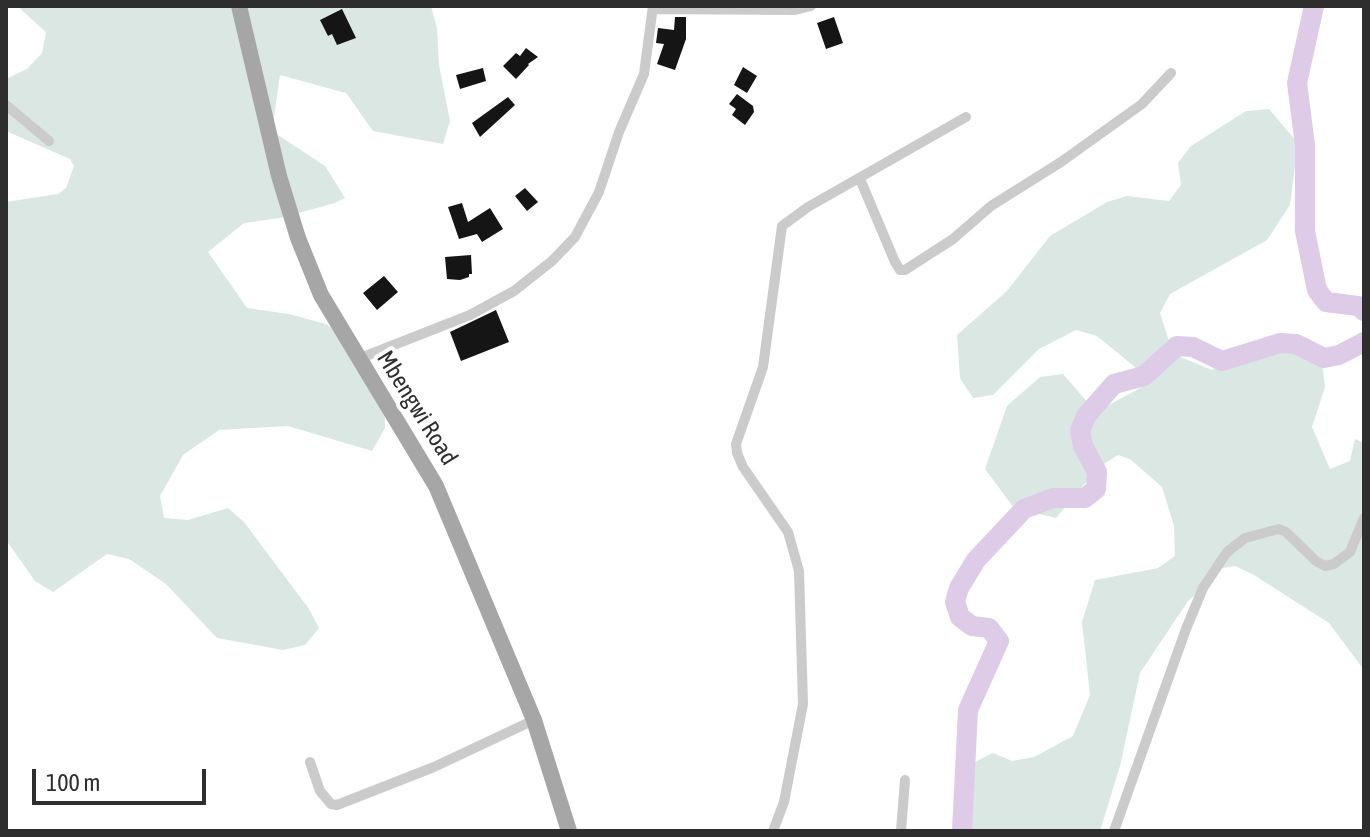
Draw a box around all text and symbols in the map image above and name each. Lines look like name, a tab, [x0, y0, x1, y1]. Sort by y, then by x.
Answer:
street label: Mbengwi Road	[371, 346, 463, 470]
scale bar	[36, 753, 210, 803]
text: 100 m	[46, 769, 100, 796]

